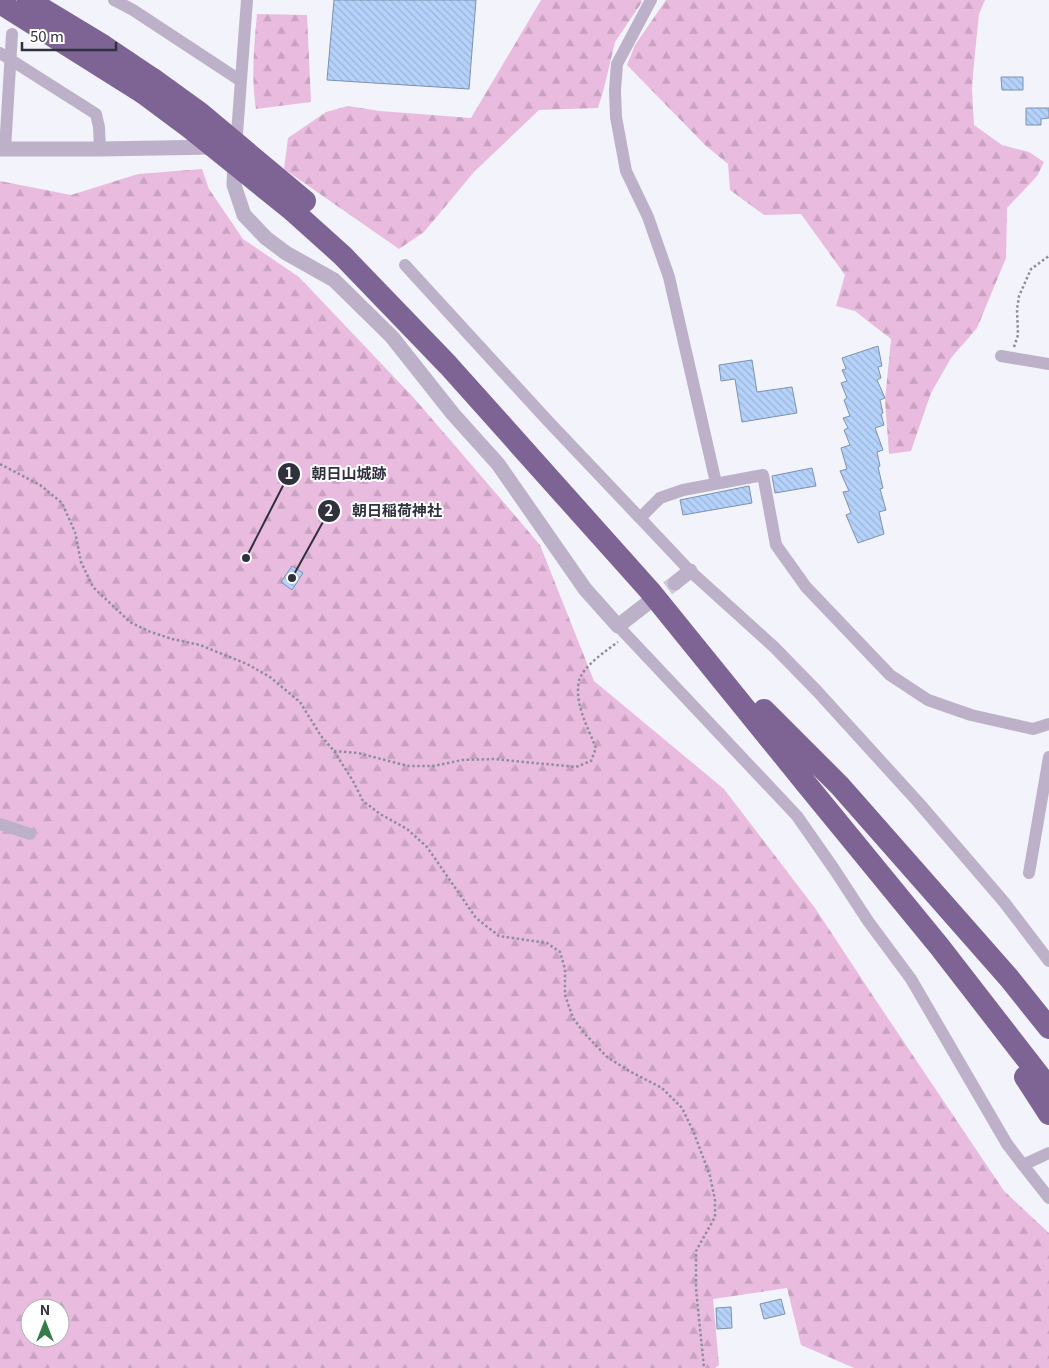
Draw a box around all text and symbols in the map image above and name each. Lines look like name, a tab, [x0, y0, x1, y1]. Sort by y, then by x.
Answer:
scale bar	[22, 20, 116, 52]
text: 50 m	[30, 25, 64, 46]
callout: 朝日山城跡	[277, 459, 397, 489]
text: 1	[285, 462, 293, 483]
text: 朝日山城跡	[311, 462, 387, 483]
callout: 朝日稲荷神社	[317, 496, 452, 526]
text: 2	[325, 499, 334, 520]
text: 朝日稲荷神社	[352, 499, 442, 520]
north arrow	[20, 1298, 70, 1348]
text: N	[40, 1299, 50, 1319]

